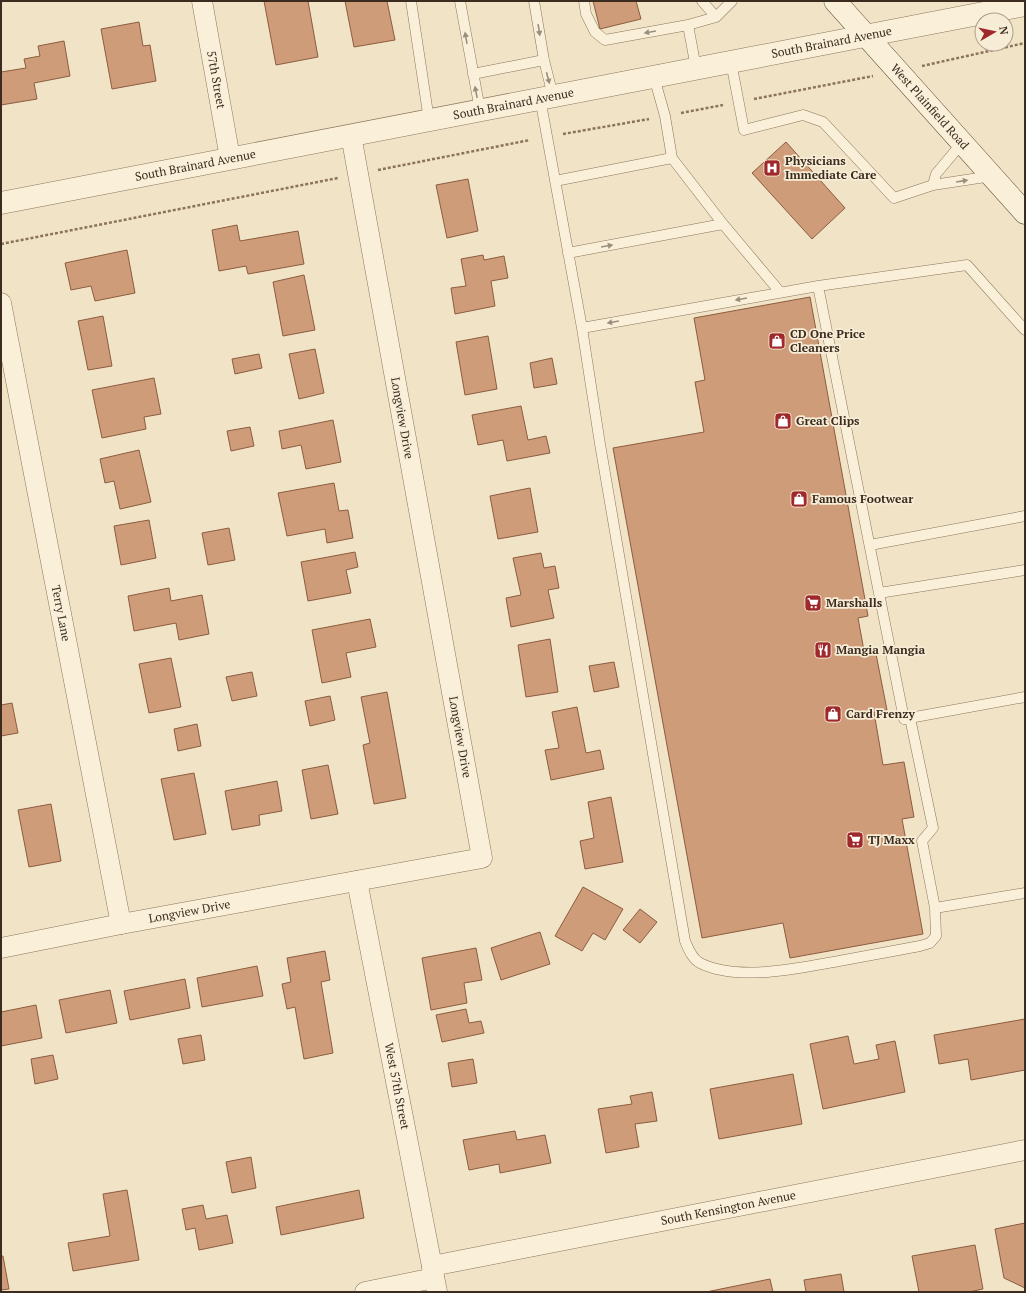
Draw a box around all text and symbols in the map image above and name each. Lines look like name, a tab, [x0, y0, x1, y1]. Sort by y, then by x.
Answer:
north arrow	[974, 12, 1014, 52]
street label: South Brainard Avenue	[770, 23, 893, 61]
one-way arrow	[537, 24, 543, 37]
text: N	[996, 25, 1012, 36]
one-way arrow	[644, 29, 656, 35]
one-way arrow	[463, 31, 469, 44]
street label: 57th Street	[204, 49, 229, 110]
street label: West Plainfield Road	[888, 60, 973, 153]
one-way arrow	[546, 72, 552, 84]
street label: South Brainard Avenue	[452, 84, 575, 122]
one-way arrow	[473, 86, 479, 98]
street label: South Brainard Avenue	[134, 146, 257, 184]
place label: Physicians Immediate Care	[785, 153, 877, 182]
hospital icon: Physicians Immediate Care	[762, 158, 782, 178]
one-way arrow	[956, 177, 969, 183]
one-way arrow	[601, 242, 613, 248]
one-way arrow	[735, 296, 747, 302]
one-way arrow	[607, 320, 619, 326]
place label: CD One Price Cleaners	[790, 326, 866, 355]
shop icon: CD One Price Cleaners	[767, 331, 787, 351]
street label: Longview Drive	[388, 376, 417, 460]
shop icon: Great Clips	[773, 411, 793, 431]
place label: Great Clips	[796, 413, 860, 428]
shop icon: Famous Footwear	[789, 489, 809, 509]
place label: Famous Footwear	[812, 491, 914, 506]
street label: Terry Lane	[49, 584, 74, 643]
supermarket icon: Marshalls	[803, 593, 823, 613]
place label: Marshalls	[826, 595, 883, 610]
restaurant icon: Mangia Mangia	[813, 640, 833, 660]
place label: Mangia Mangia	[836, 642, 926, 657]
street label: Longview Drive	[446, 695, 475, 779]
shop icon: Card Frenzy	[823, 704, 843, 724]
place label: Card Frenzy	[846, 706, 915, 721]
supermarket icon: TJ Maxx	[845, 830, 865, 850]
place label: TJ Maxx	[868, 832, 915, 847]
street label: Longview Drive	[147, 896, 231, 926]
street label: West 57th Street	[382, 1042, 413, 1131]
street label: South Kensington Avenue	[659, 1187, 797, 1228]

